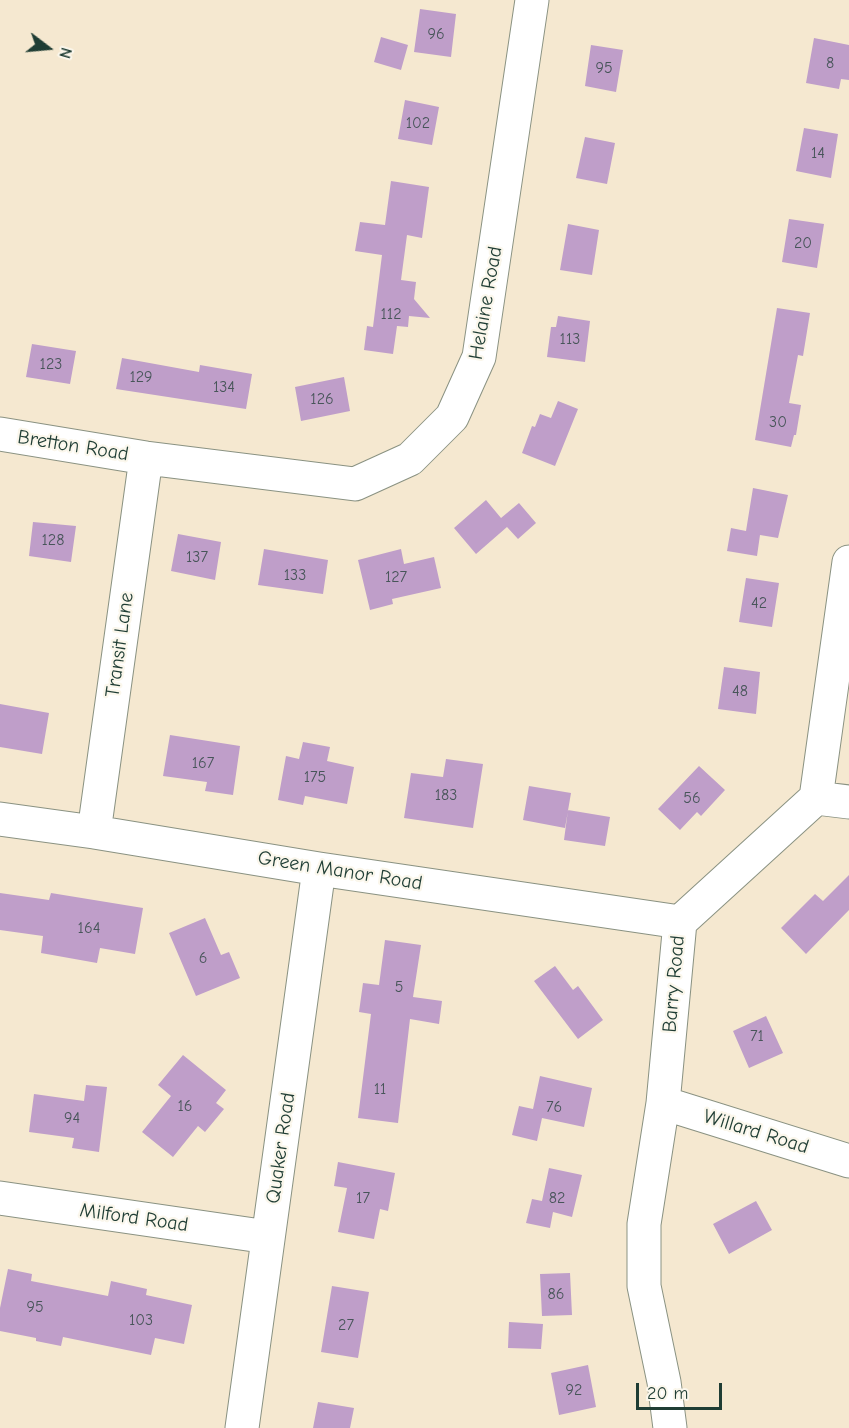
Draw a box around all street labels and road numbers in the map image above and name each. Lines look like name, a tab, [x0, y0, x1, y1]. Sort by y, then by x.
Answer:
street label: Helaine Road	[464, 244, 508, 362]
street label: Bretton Road	[16, 425, 130, 467]
street label: Transit Lane	[101, 591, 139, 699]
street label: Green Manor Road	[256, 846, 424, 896]
street label: Barry Road	[658, 934, 690, 1034]
street label: Quaker Road	[261, 1091, 301, 1205]
street label: Willard Road	[700, 1105, 812, 1159]
street label: Milford Road	[78, 1199, 190, 1237]

